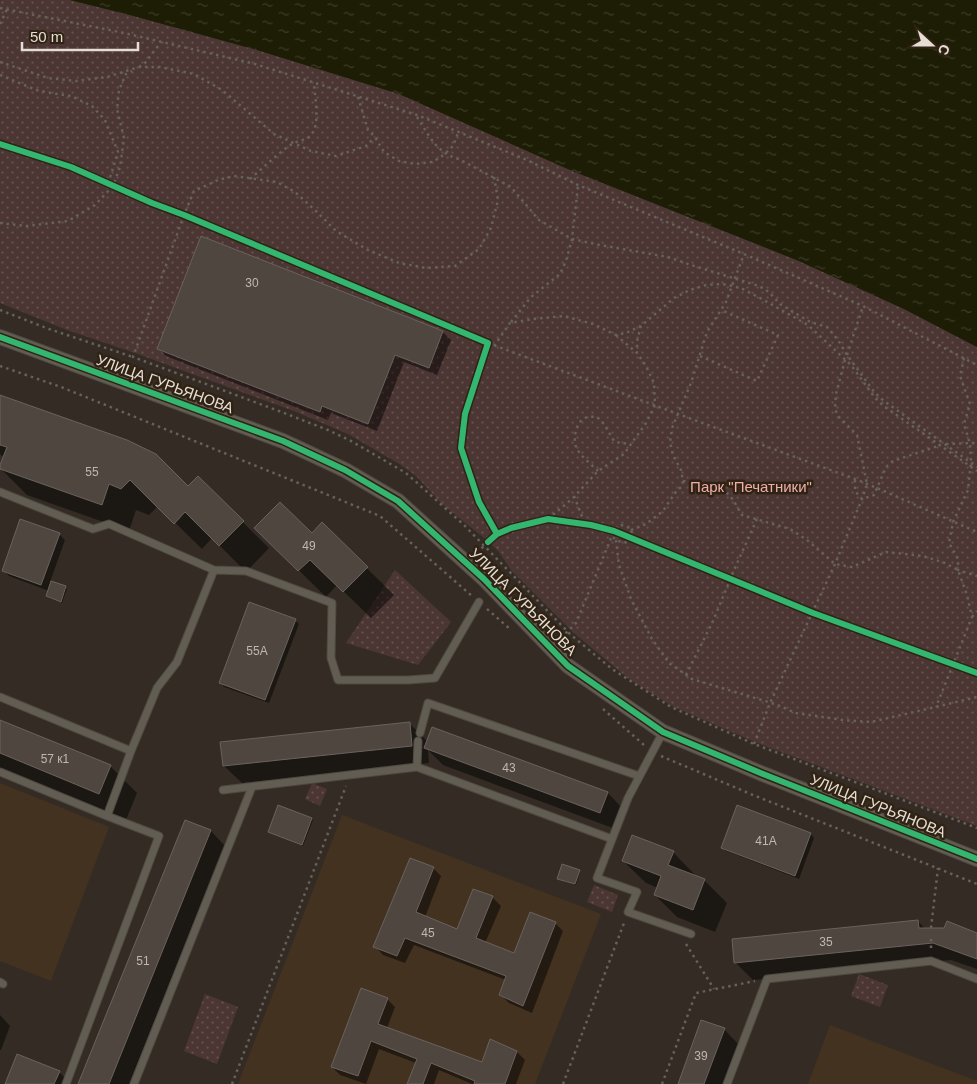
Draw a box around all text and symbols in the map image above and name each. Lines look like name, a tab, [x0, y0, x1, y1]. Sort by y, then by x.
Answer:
scale bar	[22, 20, 139, 52]
north arrow	[907, 20, 957, 70]
text: 50 m	[30, 28, 63, 45]
text: С	[935, 42, 953, 57]
house number: 30	[245, 276, 259, 290]
street label: УЛИЦА ГУРЬЯНОВА	[94, 351, 236, 416]
house number: 55	[85, 465, 99, 479]
park label: Парк "Печатники"	[690, 478, 812, 495]
house number: 49	[302, 539, 316, 553]
street label: УЛИЦА ГУРЬЯНОВА	[466, 545, 580, 659]
house number: 55А	[246, 644, 268, 658]
house number: 57 к1	[41, 752, 70, 766]
house number: 43	[502, 761, 516, 775]
street label: УЛИЦА ГУРЬЯНОВА	[808, 771, 948, 841]
house number: 41А	[755, 834, 777, 848]
house number: 45	[421, 926, 435, 940]
house number: 35	[819, 935, 833, 949]
house number: 51	[136, 954, 150, 968]
house number: 39	[694, 1049, 708, 1063]

